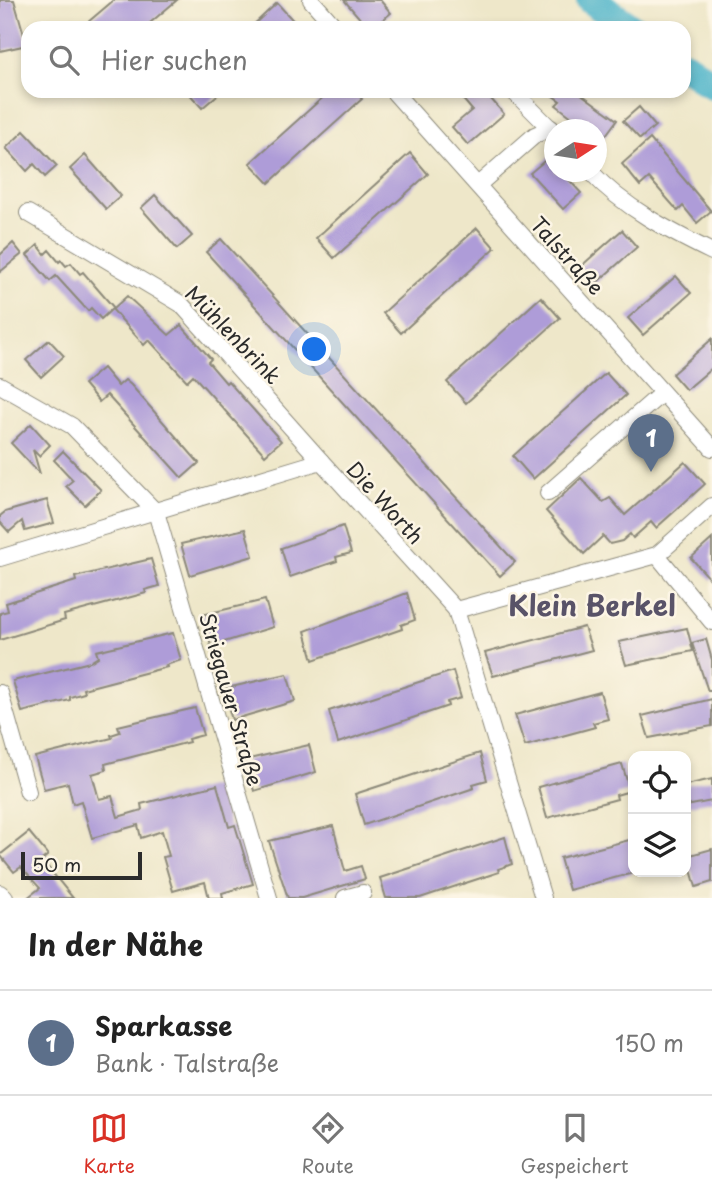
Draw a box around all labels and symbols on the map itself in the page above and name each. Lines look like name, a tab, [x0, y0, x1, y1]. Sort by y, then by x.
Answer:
north arrow	[544, 119, 607, 182]
street label: Talstraße	[524, 208, 612, 302]
street label: Mühlenbrink	[179, 277, 290, 391]
your location	[297, 332, 331, 366]
pin: 1	[628, 414, 674, 472]
street label: Die Worth	[340, 453, 432, 551]
district label: Klein Berkel	[508, 583, 676, 626]
street label: Striegauer Straße	[192, 609, 272, 789]
scale bar	[21, 849, 142, 881]

